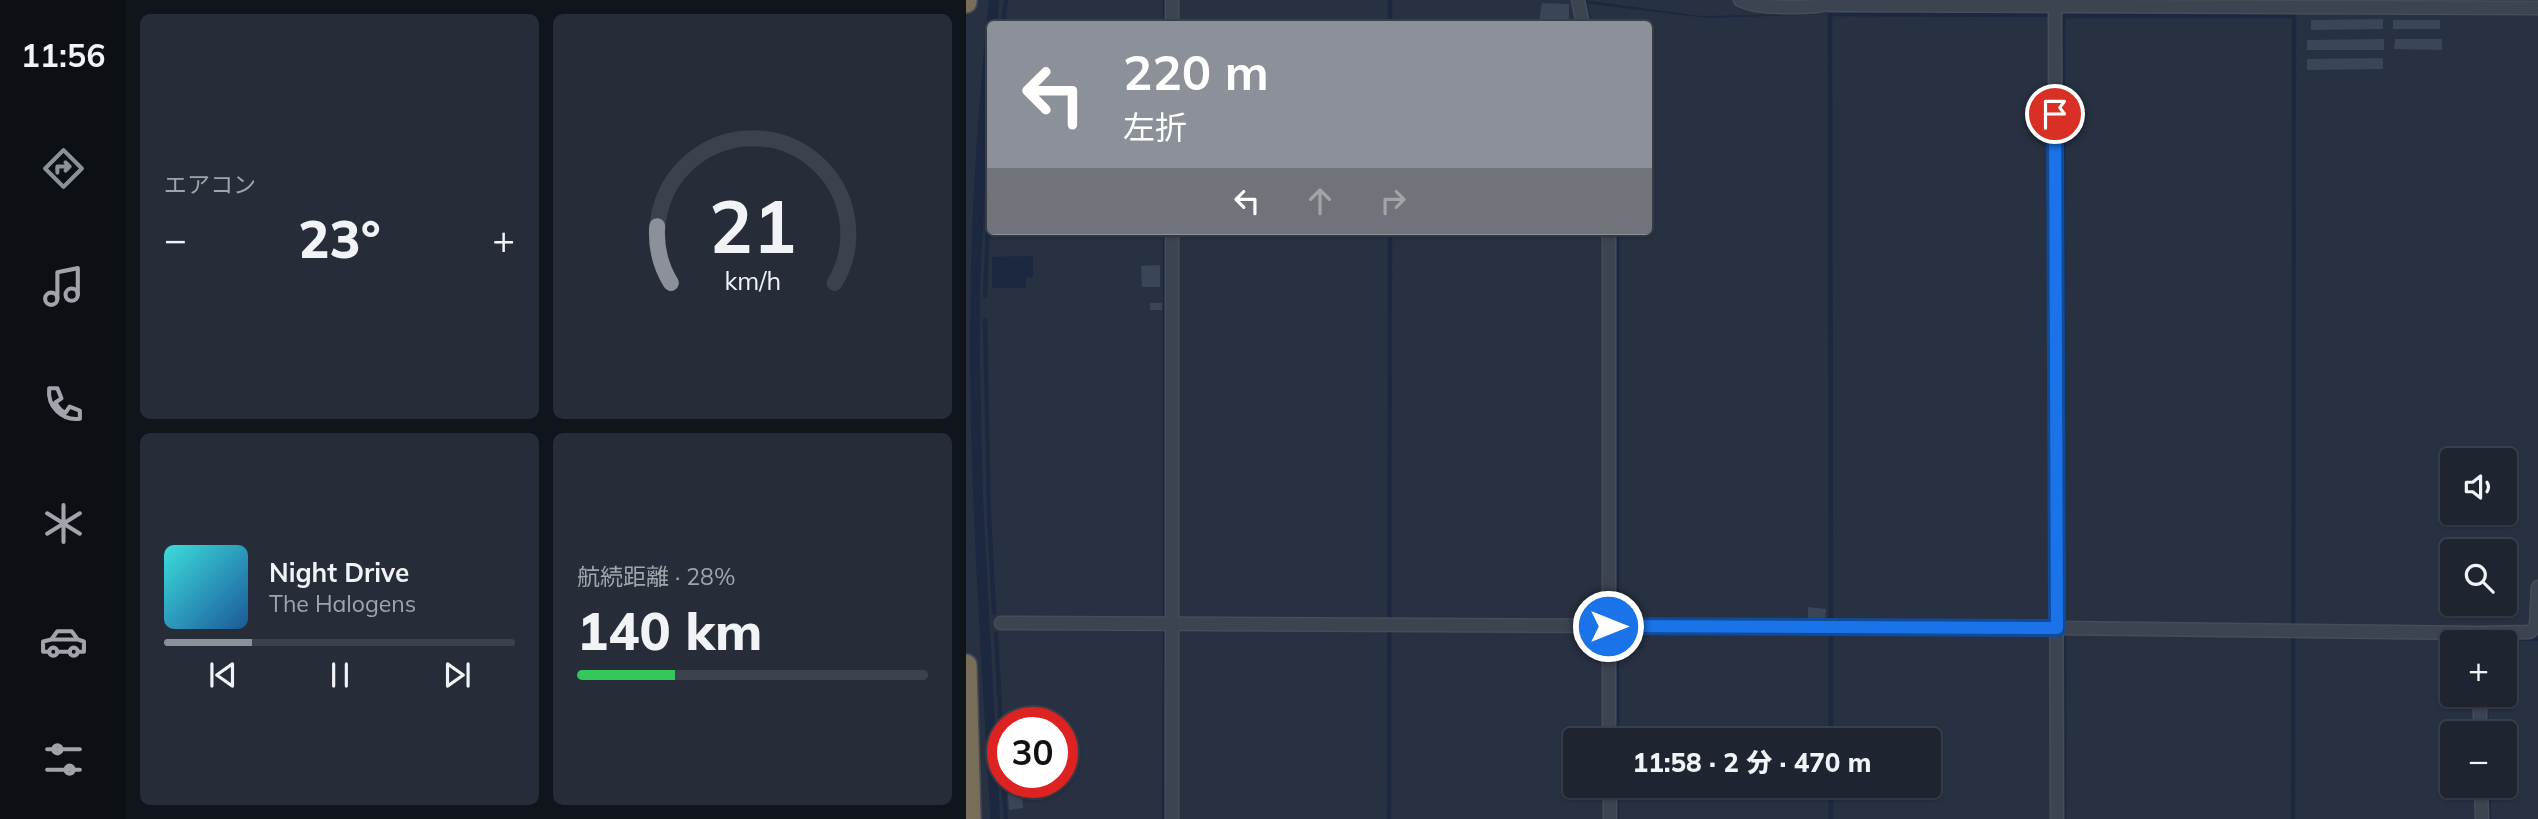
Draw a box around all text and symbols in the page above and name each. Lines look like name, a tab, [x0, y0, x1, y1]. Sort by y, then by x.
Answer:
text: 11:56	[21, 35, 105, 75]
text: 220 m	[1123, 41, 1269, 102]
icon: left	[1008, 49, 1099, 140]
pin	[2025, 84, 2085, 144]
icon: arrive	[2036, 95, 2074, 133]
text: 左折	[1123, 107, 1187, 147]
icon: directions	[39, 144, 88, 193]
text: エアコン	[164, 170, 256, 199]
text: 21	[709, 180, 796, 271]
icon: left	[1228, 182, 1266, 220]
icon: ahead	[1301, 182, 1339, 220]
icon: right	[1374, 182, 1412, 220]
text: 23°	[298, 206, 381, 271]
text: −	[164, 215, 187, 263]
text: +	[492, 215, 515, 263]
icon: music	[39, 262, 88, 311]
text: km/h	[724, 264, 781, 295]
icon: phone	[39, 380, 88, 429]
map controls	[2440, 448, 2517, 798]
button: sound	[2440, 448, 2517, 525]
icon: climate	[39, 499, 88, 548]
button: search	[2440, 539, 2517, 616]
text: Night Drive	[269, 556, 409, 589]
text: 航続距離 · 28%	[577, 562, 735, 591]
text: The Halogens	[269, 589, 416, 618]
position arrow	[1571, 589, 1645, 663]
text: 140 km	[577, 598, 762, 663]
icon: car	[39, 617, 88, 666]
button: +	[2440, 630, 2517, 707]
icon: previous	[204, 656, 242, 694]
icon: pause	[321, 656, 359, 694]
icon: next	[438, 656, 476, 694]
speed limit sign: 30	[987, 707, 1078, 798]
button: −	[2440, 721, 2517, 798]
icon: filters	[39, 735, 88, 784]
text: 11:58 · 2 分 · 470 m	[1633, 746, 1871, 779]

